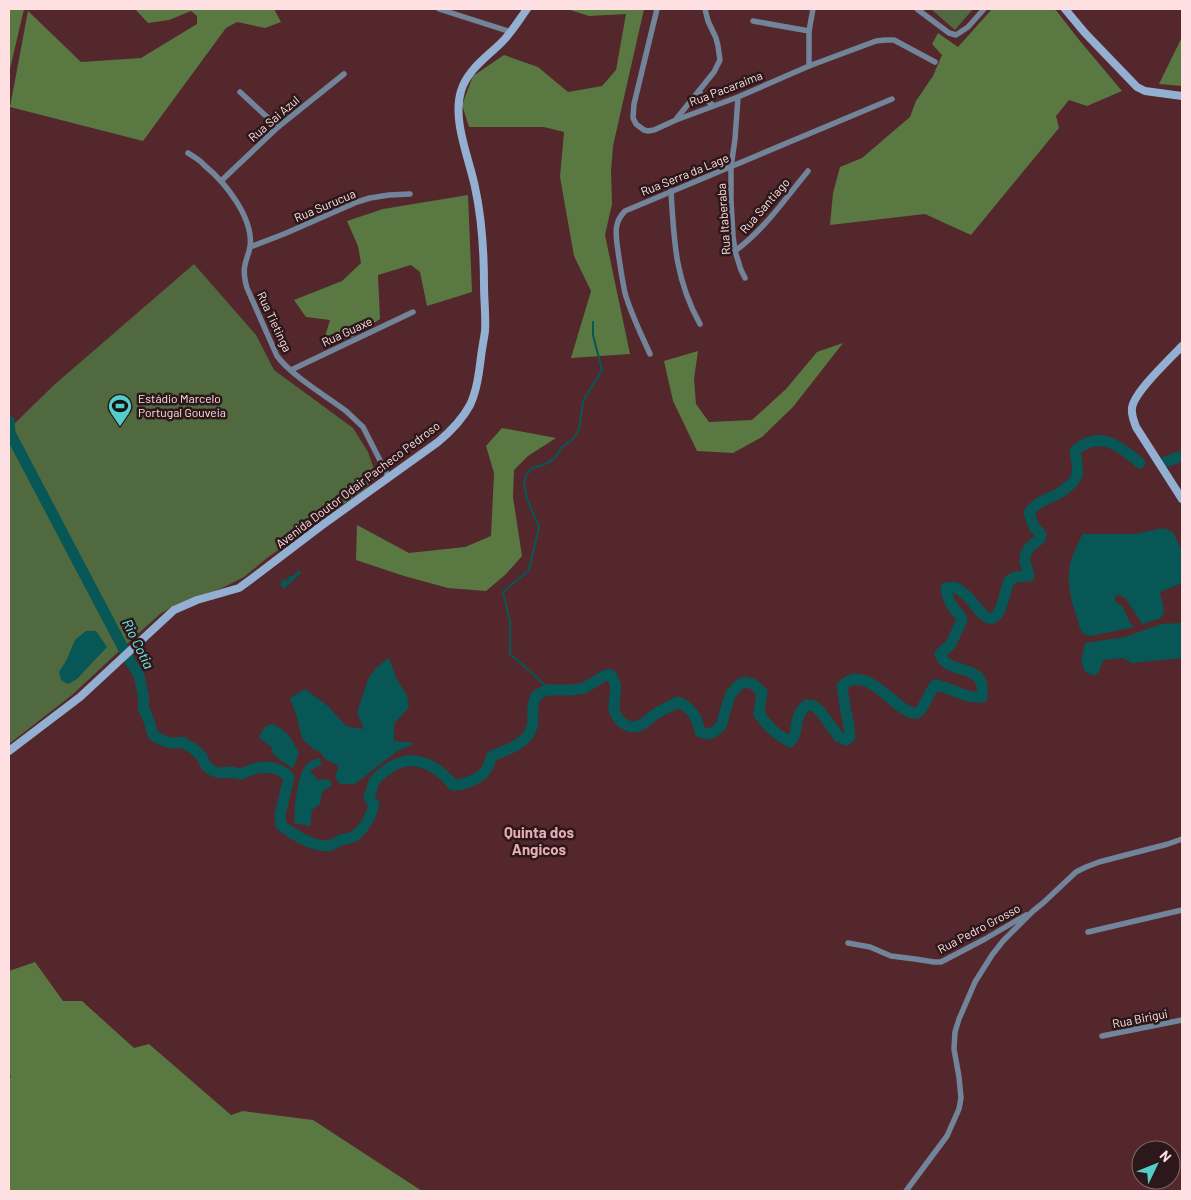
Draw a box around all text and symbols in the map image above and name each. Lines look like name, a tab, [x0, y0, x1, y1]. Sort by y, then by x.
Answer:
street label: Rua Pacaraima	[687, 68, 764, 108]
street label: Rua Sai Azul	[245, 92, 302, 144]
street label: Rua Serra da Lage	[639, 150, 731, 198]
street label: Rua Santiago	[737, 175, 792, 236]
street label: Rua Itaberaba	[714, 183, 732, 255]
street label: Rua Surucua	[292, 186, 357, 224]
street label: Rua Tietinga	[255, 289, 295, 354]
street label: Rua Guaxe	[319, 313, 374, 349]
place label: Estádio Marcelo Portugal Gouveia	[138, 391, 226, 419]
sports icon: Estádio Marcelo Portugal Gouveia	[107, 393, 133, 427]
street label: Avenida Doutor Odair Pacheco Pedroso	[273, 418, 442, 550]
water label: Rio Cotia	[119, 616, 158, 671]
district label: Quinta dos Angicos	[504, 823, 575, 858]
street label: Rua Pedro Grosso	[935, 900, 1022, 956]
street label: Rua Birigui	[1111, 1006, 1169, 1030]
north arrow	[1131, 1140, 1181, 1190]
text: N	[1156, 1147, 1175, 1165]

